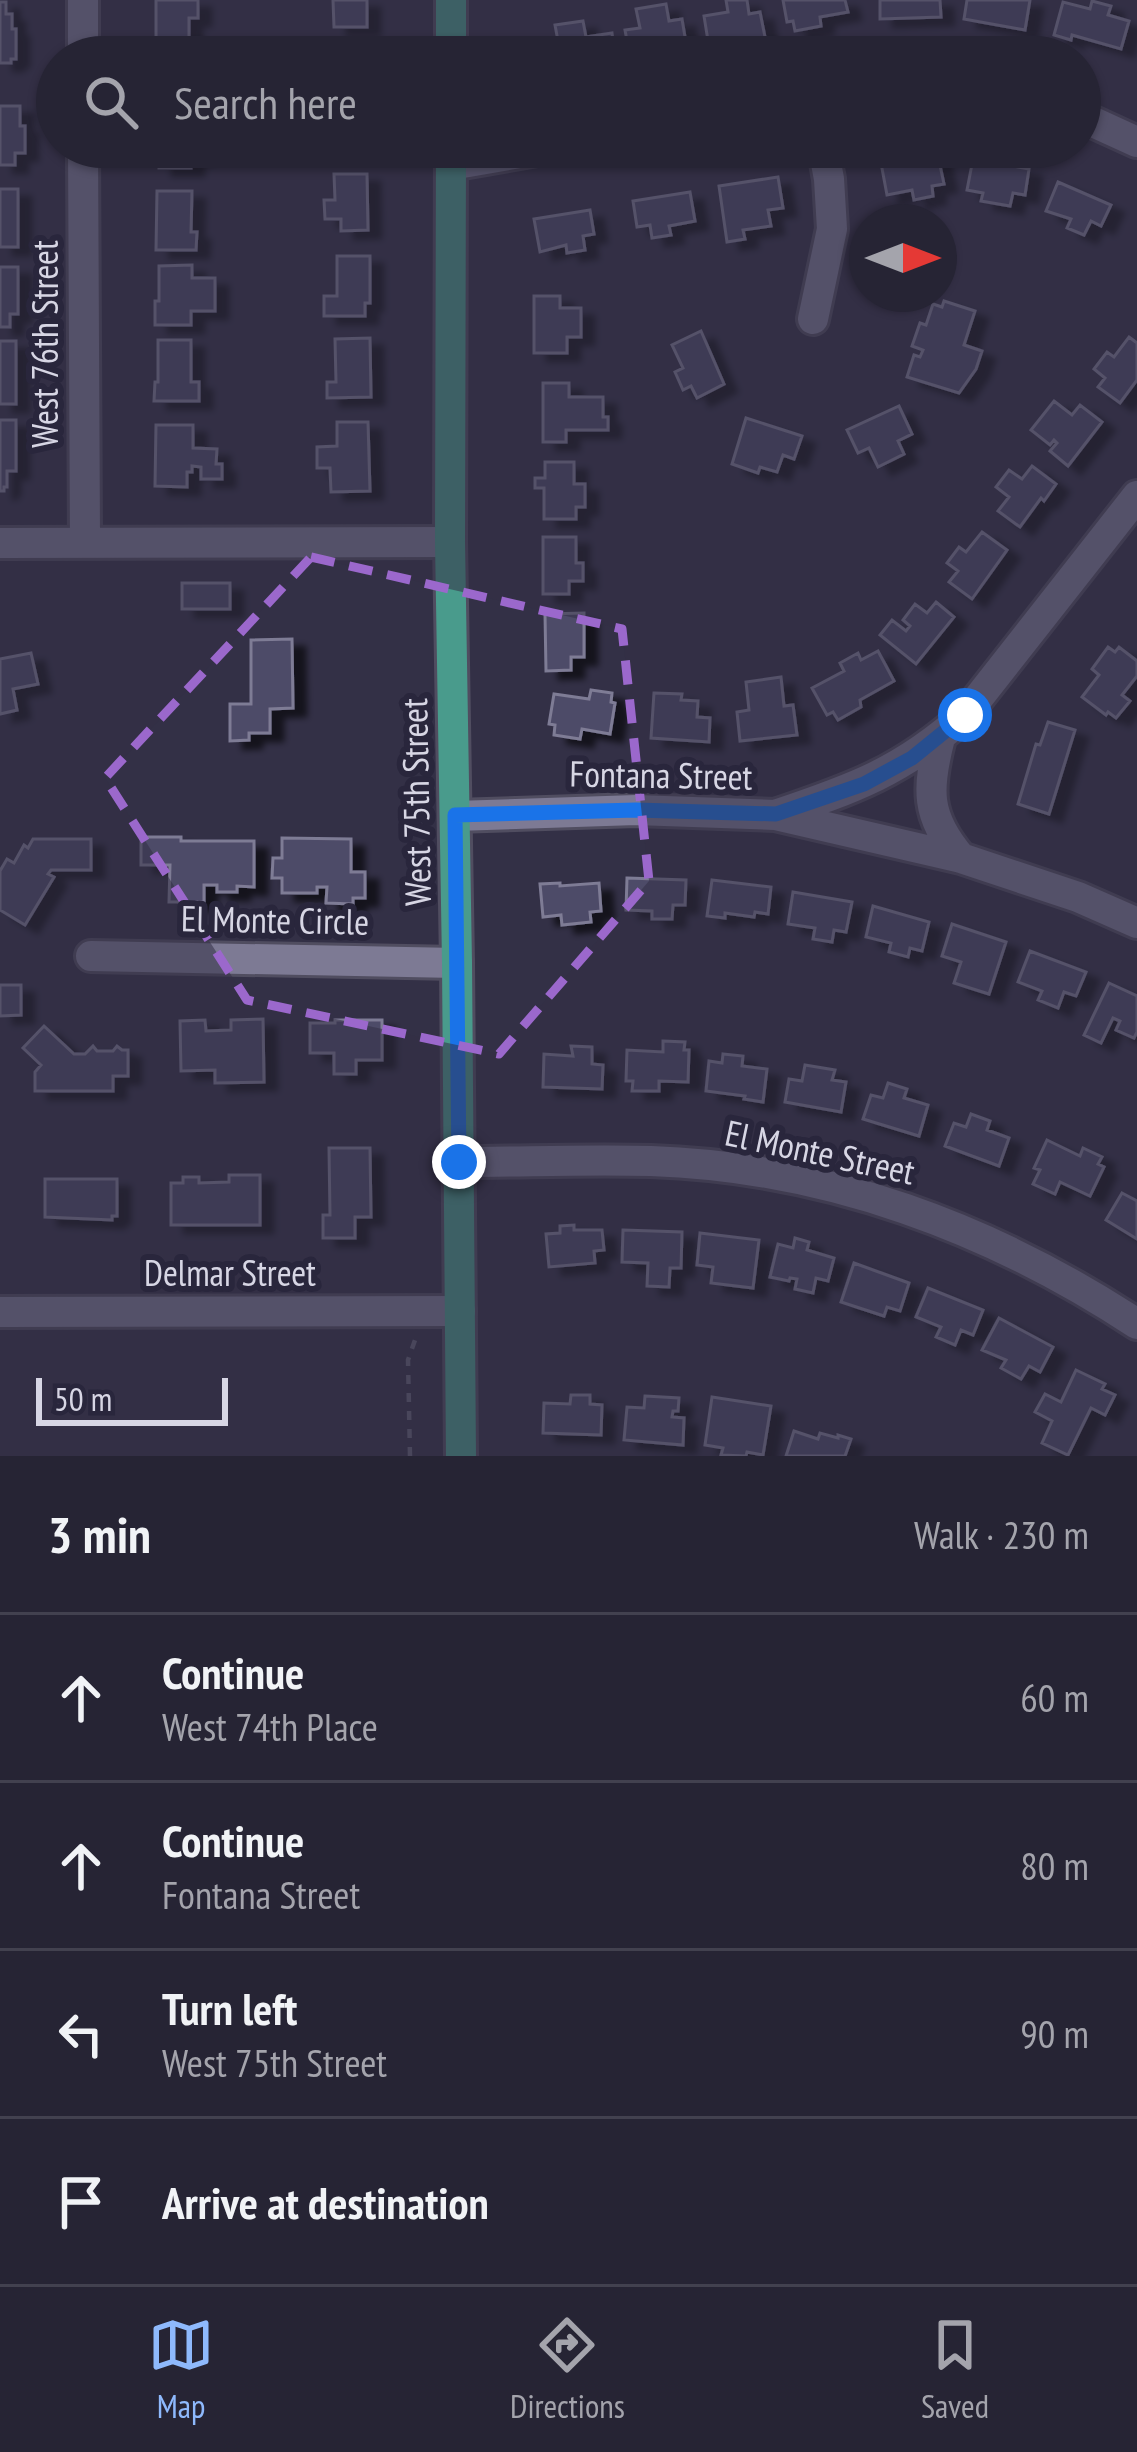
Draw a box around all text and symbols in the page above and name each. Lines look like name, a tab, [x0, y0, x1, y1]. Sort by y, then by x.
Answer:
search box	[36, 36, 1101, 168]
icon: search	[78, 69, 144, 135]
text: Search here	[174, 73, 357, 131]
north arrow	[849, 204, 957, 312]
street label: West 76th Street	[21, 240, 68, 448]
route start	[938, 688, 992, 742]
street label: West 75th Street	[390, 698, 441, 906]
street label: Fontana Street	[569, 749, 753, 800]
street label: El Monte Circle	[181, 894, 369, 945]
street label: El Monte Street	[721, 1109, 919, 1195]
route end	[432, 1135, 486, 1189]
street label: Delmar Street	[144, 1249, 316, 1296]
scale bar	[36, 1372, 228, 1425]
text: 50 m	[54, 1377, 112, 1420]
text: 3 min	[48, 1501, 151, 1567]
text: Walk · 230 m	[914, 1509, 1089, 1560]
text: Continue	[162, 1643, 304, 1701]
icon: ahead	[48, 1665, 114, 1731]
text: 60 m	[1020, 1672, 1089, 1723]
text: West 74th Place	[162, 1701, 378, 1752]
text: Continue	[162, 1811, 304, 1869]
icon: ahead	[48, 1833, 114, 1899]
text: 80 m	[1020, 1840, 1089, 1891]
text: Fontana Street	[162, 1869, 360, 1920]
text: Turn left	[162, 1979, 297, 2037]
icon: left	[48, 2001, 114, 2067]
text: 90 m	[1020, 2008, 1089, 2059]
text: West 75th Street	[162, 2037, 387, 2088]
icon: arrive	[48, 2169, 114, 2235]
text: Arrive at destination	[162, 2173, 489, 2231]
tab: Map	[148, 2312, 214, 2427]
tab: Directions	[510, 2312, 625, 2427]
tab: Saved	[921, 2312, 989, 2427]

